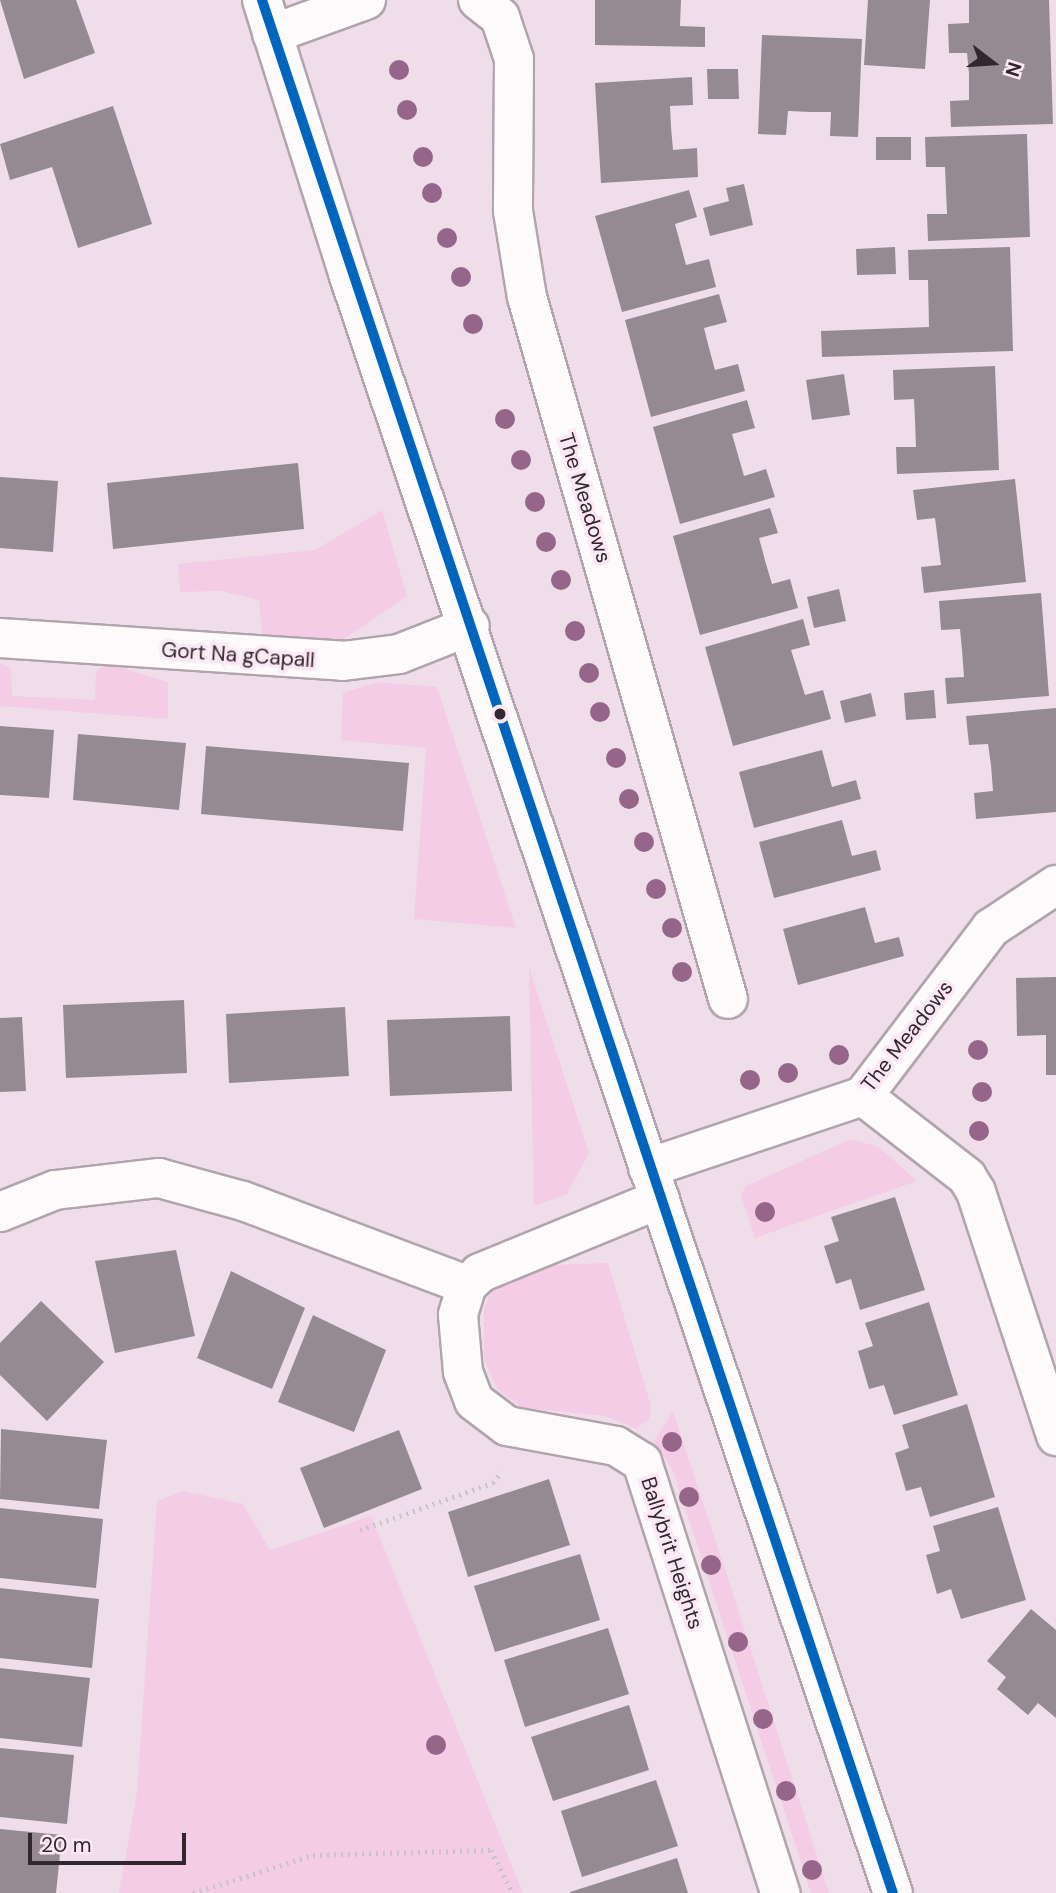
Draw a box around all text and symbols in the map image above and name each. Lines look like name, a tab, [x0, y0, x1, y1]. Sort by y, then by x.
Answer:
north arrow	[958, 28, 1028, 98]
text: N	[1000, 59, 1028, 80]
street label: The Meadows	[553, 430, 617, 566]
street label: Gort Na gCapall	[161, 637, 315, 673]
unlabelled marker	[493, 707, 507, 721]
street label: The Meadows	[856, 975, 958, 1097]
street label: Ballybrit Heights	[635, 1474, 709, 1632]
scale bar	[32, 1820, 189, 1864]
text: 20 m	[41, 1831, 92, 1859]

